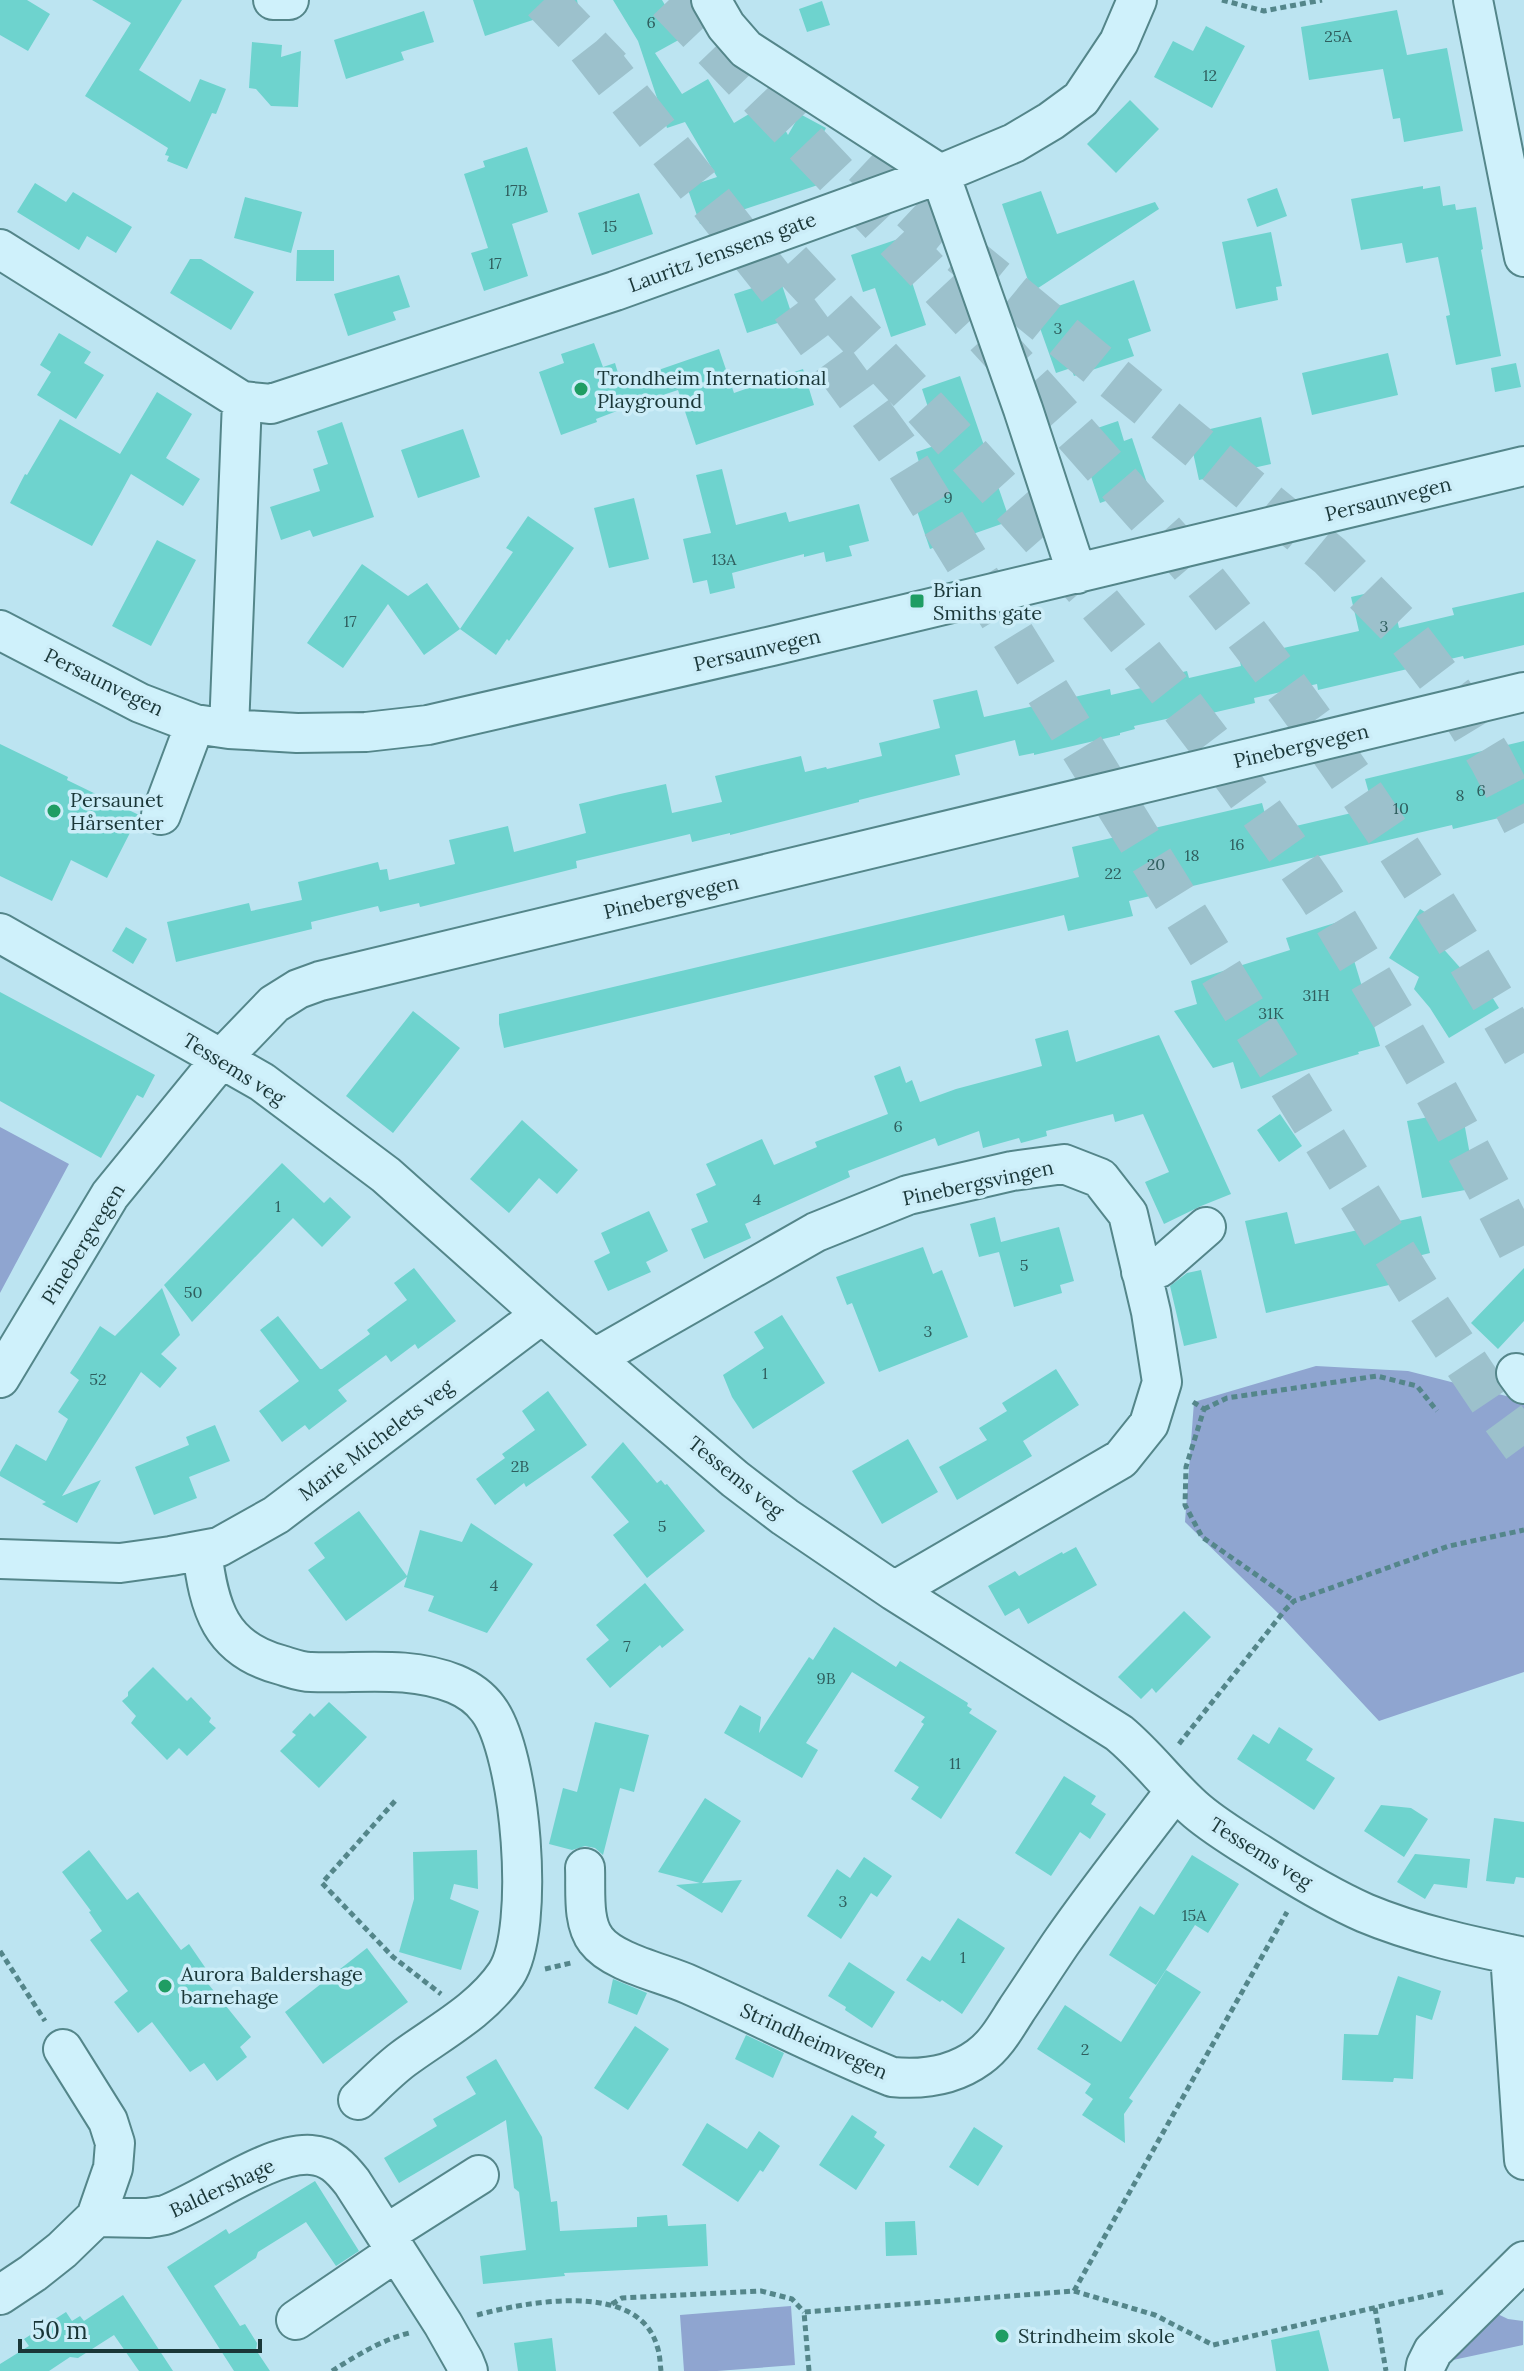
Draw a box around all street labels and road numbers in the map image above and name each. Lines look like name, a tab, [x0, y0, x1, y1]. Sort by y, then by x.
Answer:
street label: Lauritz Jenssens gate	[625, 206, 819, 297]
street label: Persaunvegen	[1322, 471, 1454, 526]
street label: Persaunvegen	[691, 623, 823, 676]
street label: Persaunvegen	[41, 642, 168, 721]
street label: Pinebergvegen	[1231, 718, 1371, 773]
street label: Pinebergvegen	[601, 869, 741, 924]
street label: Tessems veg	[178, 1027, 291, 1110]
street label: Pinebergsvingen	[900, 1154, 1056, 1211]
street label: Pinebergvegen	[35, 1179, 130, 1309]
street label: Marie Michelets veg	[294, 1373, 459, 1506]
street label: Tessems veg	[683, 1430, 790, 1524]
street label: Tessems veg	[1205, 1811, 1318, 1894]
street label: Strindheimvegen	[737, 1997, 892, 2084]
street label: Baldershage	[165, 2152, 278, 2223]

